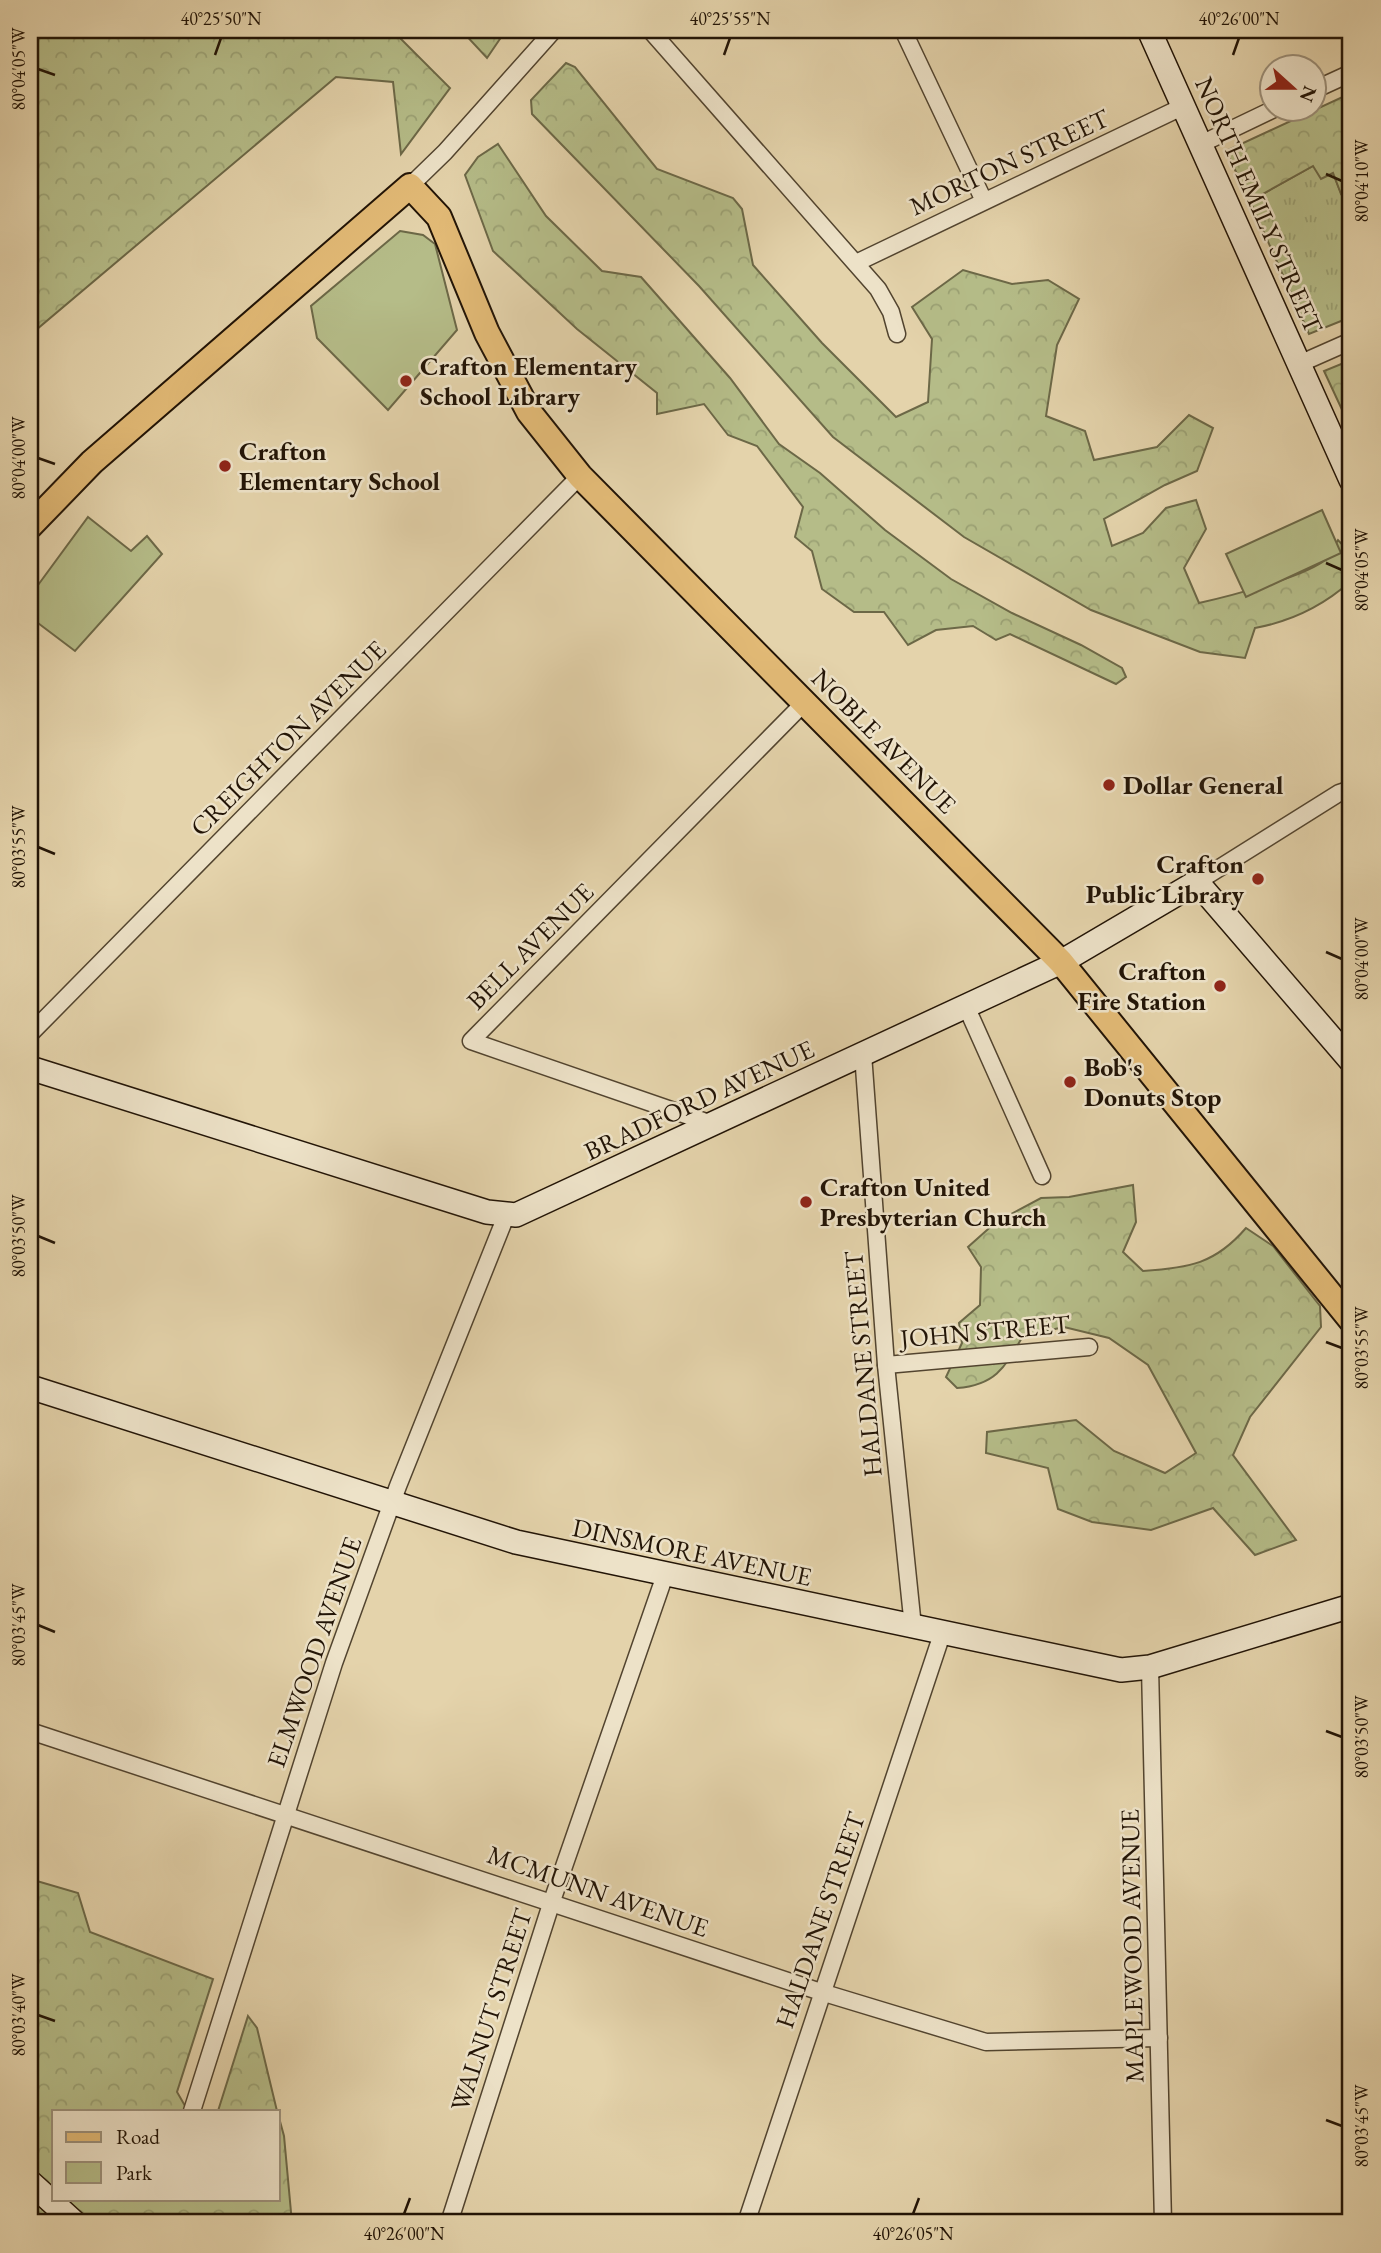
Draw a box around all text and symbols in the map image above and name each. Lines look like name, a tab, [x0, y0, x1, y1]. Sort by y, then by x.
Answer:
text: 40°25'50"N	[181, 7, 262, 30]
text: 40°25'55"N	[690, 7, 771, 30]
text: 40°26'00"N	[1199, 7, 1280, 30]
text: 80°04'05"W	[7, 27, 30, 111]
north arrow	[1258, 52, 1328, 122]
street label: NORTH EMILY STREET	[1188, 72, 1330, 338]
street label: MORTON STREET	[904, 101, 1115, 223]
text: 80°04'10"W	[1350, 139, 1373, 223]
place label: Crafton Elementary School Library	[420, 349, 637, 413]
marker: Crafton Elementary School Library	[398, 373, 414, 389]
text: 80°04'00"W	[7, 416, 30, 500]
place label: Crafton Elementary School	[239, 434, 440, 498]
marker: Crafton Elementary School	[217, 458, 233, 474]
text: 80°04'05"W	[1350, 528, 1373, 612]
street label: CREIGHTON AVENUE	[183, 632, 394, 843]
street label: NOBLE AVENUE	[804, 661, 964, 821]
place label: Dollar General	[1123, 768, 1283, 802]
marker: Dollar General	[1101, 777, 1117, 793]
text: 80°03'55"W	[7, 805, 30, 889]
place label: Crafton Public Library	[1086, 847, 1244, 911]
marker: Crafton Public Library	[1250, 871, 1266, 887]
street label: BELL AVENUE	[459, 875, 601, 1017]
text: 80°04'00"W	[1350, 917, 1373, 1001]
place label: Crafton Fire Station	[1077, 954, 1206, 1018]
marker: Crafton Fire Station	[1212, 978, 1228, 994]
street label: BRADFORD AVENUE	[579, 1032, 820, 1168]
place label: Bob's Donuts Stop	[1084, 1050, 1221, 1114]
marker: Bob's Donuts Stop	[1062, 1074, 1078, 1090]
place label: Crafton United Presbyterian Church	[820, 1170, 1047, 1234]
text: 80°03'50"W	[7, 1194, 30, 1278]
marker: Crafton United Presbyterian Church	[798, 1194, 814, 1210]
street label: HALDANE STREET	[836, 1249, 890, 1478]
text: 80°03'55"W	[1350, 1306, 1373, 1390]
street label: JOHN STREET	[897, 1307, 1072, 1356]
street label: DINSMORE AVENUE	[569, 1510, 815, 1594]
street label: ELMWOOD AVENUE	[259, 1532, 370, 1772]
text: 80°03'45"W	[7, 1583, 30, 1667]
text: 80°03'50"W	[1350, 1695, 1373, 1779]
street label: HALDANE STREET	[767, 1807, 873, 2033]
street label: MAPLEWOOD AVENUE	[1113, 1808, 1151, 2083]
street label: MCMUNN AVENUE	[483, 1837, 713, 1945]
street label: WALNUT STREET	[442, 1904, 540, 2116]
text: 80°03'40"W	[7, 1973, 30, 2057]
text: 80°03'45"W	[1350, 2084, 1373, 2168]
legend	[52, 2110, 280, 2200]
text: Road	[116, 2123, 160, 2150]
text: Park	[116, 2159, 153, 2186]
text: 40°26'00"N	[364, 2222, 445, 2245]
text: 40°26'05"N	[873, 2222, 954, 2245]

